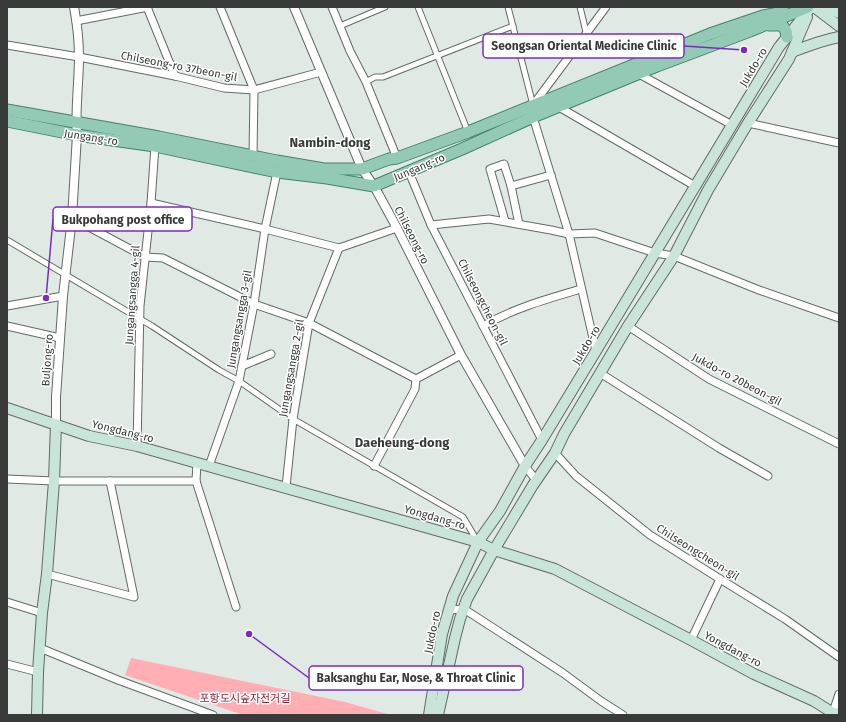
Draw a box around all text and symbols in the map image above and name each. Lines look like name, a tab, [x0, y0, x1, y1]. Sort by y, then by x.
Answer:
callout: Seongsan Oriental Medicine Clinic	[483, 34, 684, 58]
text: Seongsan Oriental Medicine Clinic	[491, 39, 677, 53]
street label: Jukdo-ro	[737, 45, 770, 89]
street label: Chilseong-ro 37beon-gil	[120, 49, 238, 84]
street label: Jungang-ro	[63, 127, 119, 148]
district label: Nambin-dong	[289, 135, 371, 150]
street label: Jungang-ro	[392, 151, 447, 184]
street label: Chilseong-ro	[391, 204, 432, 266]
callout: Bukpohang post office	[53, 207, 192, 231]
text: Bukpohang post office	[62, 213, 185, 227]
street label: Jungangsangga 4-gil	[123, 245, 142, 345]
street label: Chilseongcheon-gil	[455, 257, 510, 348]
street label: Jungangsangga 3-gil	[224, 269, 255, 369]
street label: Jungangsangga 2-gil	[276, 318, 307, 418]
street label: Jukdo-ro	[570, 323, 603, 367]
street label: Buljong-ro	[39, 333, 56, 387]
street label: Jukdo-ro 20beon-gil	[690, 350, 784, 409]
street label: Yongdang-ro	[91, 418, 155, 445]
district label: Daeheung-dong	[355, 435, 450, 450]
street label: Yongdang-ro	[403, 503, 467, 532]
street label: Chilseongcheon-gil	[654, 522, 742, 583]
street label: Jukdo-ro	[422, 610, 443, 655]
street label: Yongdang-ro	[702, 629, 764, 670]
callout: Baksanghu Ear, Nose, & Throat Clinic	[309, 666, 523, 690]
text: Baksanghu Ear, Nose, & Throat Clinic	[317, 671, 516, 685]
park label: 포항도시숲자전거길	[199, 692, 291, 705]

